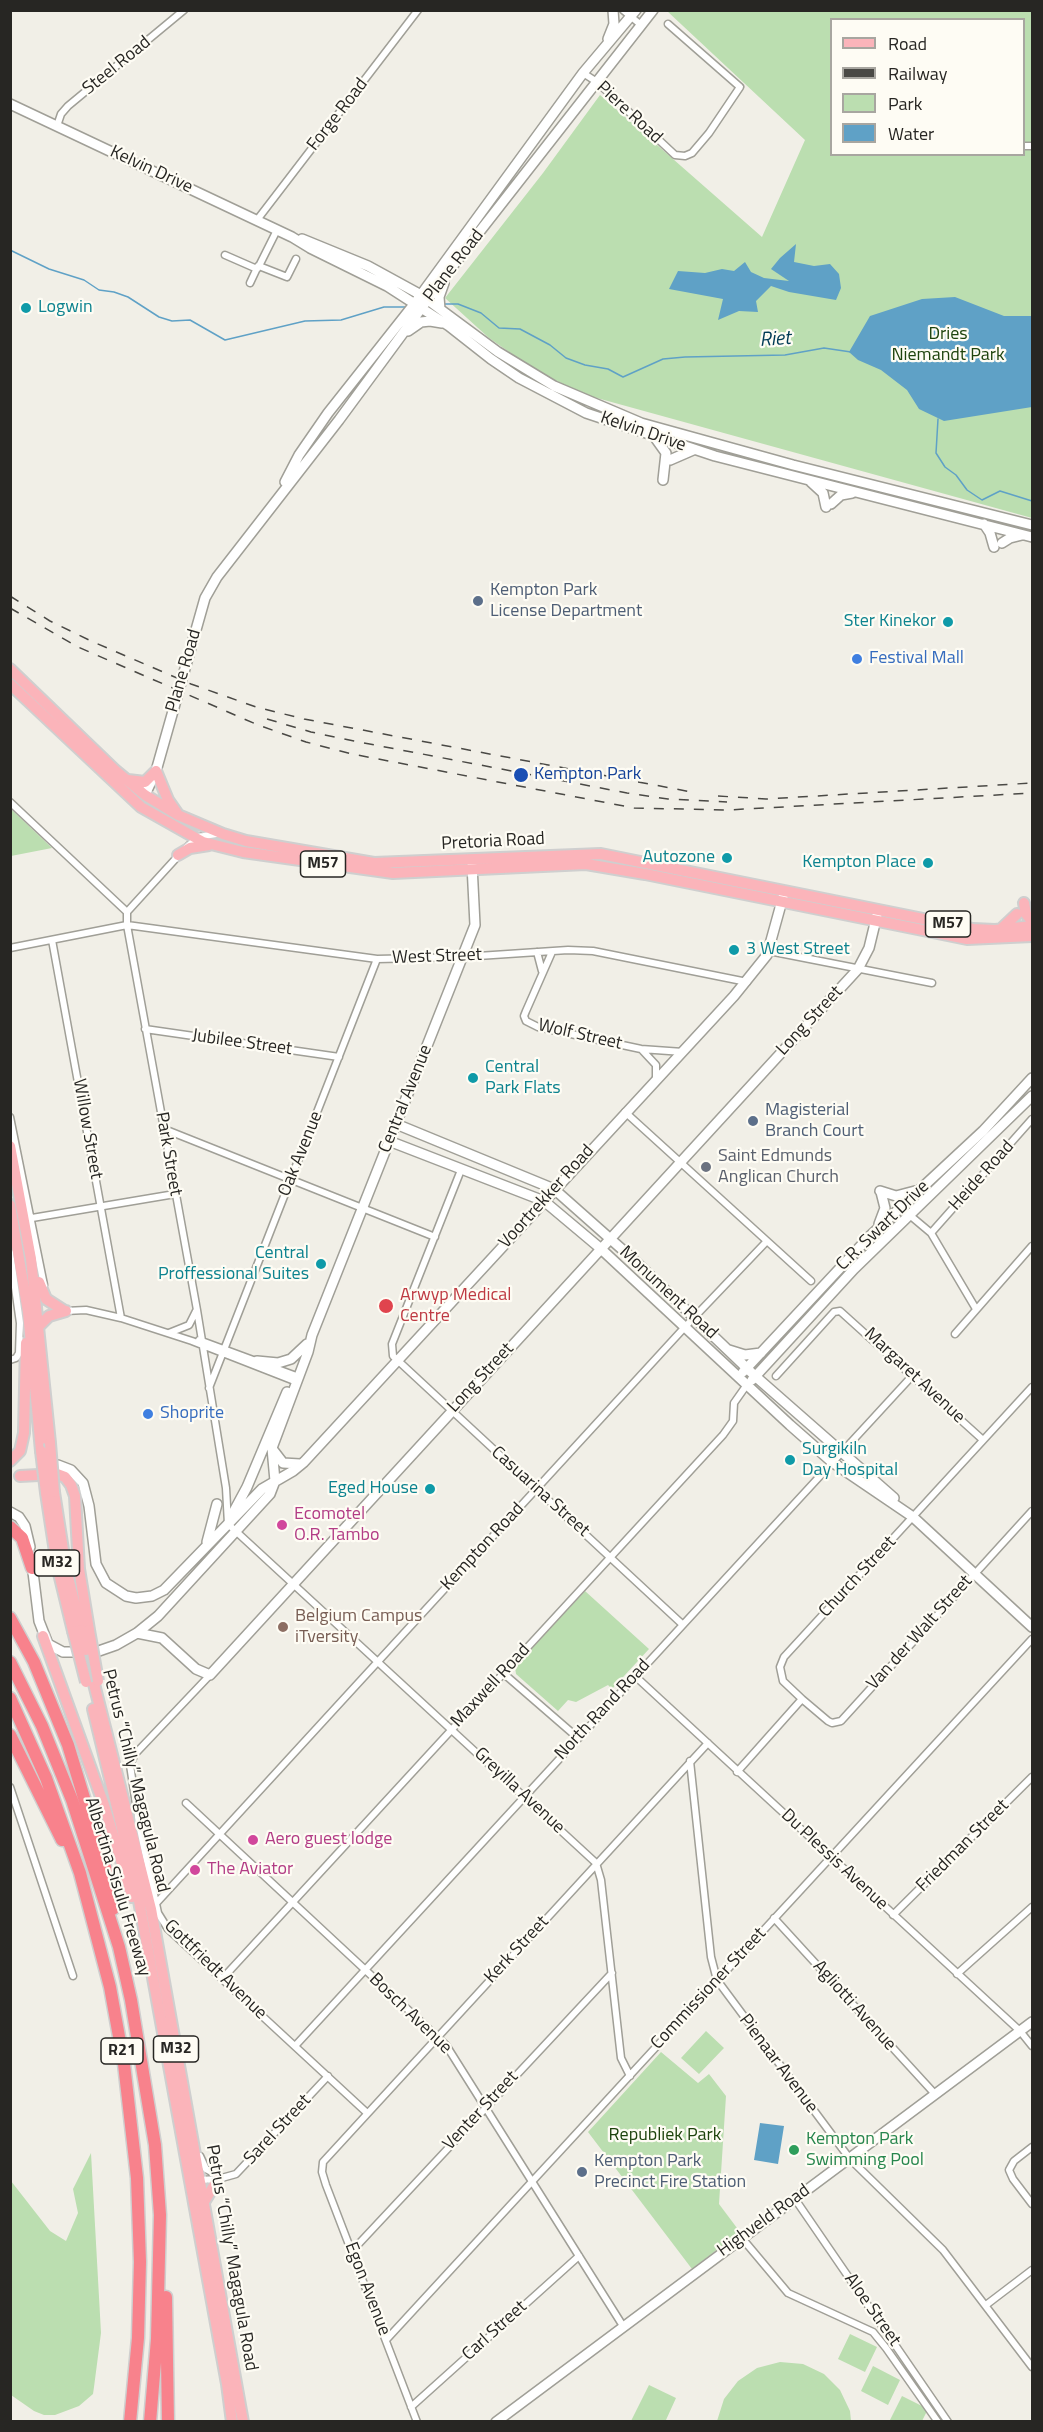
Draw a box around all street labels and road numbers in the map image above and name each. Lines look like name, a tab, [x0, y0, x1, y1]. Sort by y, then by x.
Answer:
street label: Steel Road	[79, 32, 155, 100]
street label: Forge Road	[303, 74, 373, 156]
street label: Piere Road	[592, 77, 666, 149]
street label: Kelvin Drive	[106, 141, 196, 199]
street label: Plane Road	[419, 226, 489, 306]
street label: Kelvin Drive	[597, 407, 689, 457]
street label: Plane Road	[162, 627, 206, 715]
street label: Pretoria Road	[441, 829, 545, 855]
road number: M57	[300, 851, 346, 877]
road number: M57	[926, 911, 970, 937]
street label: West Street	[392, 945, 482, 969]
street label: Long Street	[772, 982, 848, 1060]
street label: Wolf Street	[536, 1015, 624, 1055]
street label: Jubilee Street	[191, 1025, 293, 1061]
street label: Central Avenue	[375, 1042, 437, 1156]
street label: Willow Street	[68, 1077, 106, 1181]
street label: Oak Avenue	[274, 1108, 328, 1200]
street label: Park Street	[150, 1110, 186, 1198]
street label: Heide Road	[945, 1137, 1019, 1215]
street label: Voortrekker Road	[495, 1141, 599, 1253]
street label: C.R. Swart Drive	[832, 1176, 934, 1276]
street label: Monument Road	[614, 1242, 722, 1344]
street label: Margaret Avenue	[859, 1324, 969, 1428]
street label: Long Street	[443, 1339, 519, 1417]
street label: Casuarina Street	[486, 1442, 594, 1542]
street label: Kempton Road	[437, 1499, 529, 1595]
street label: Church Street	[815, 1532, 901, 1622]
road number: M32	[34, 1550, 80, 1576]
street label: Van der Walt Street	[863, 1571, 977, 1695]
street label: Maxwell Road	[447, 1640, 535, 1732]
street label: North Rand Road	[551, 1655, 655, 1765]
street label: Petrus “Chilly” Magagula Road	[97, 1667, 173, 1895]
street label: Greyilla Avenue	[469, 1743, 569, 1839]
street label: Albertina Sisulu Freeway	[79, 1795, 155, 1979]
street label: Friedman Street	[912, 1795, 1014, 1897]
street label: Du Plessis Avenue	[776, 1805, 892, 1915]
street label: Kerk Street	[480, 1912, 554, 1988]
street label: Gottfriedt Avenue	[159, 1916, 271, 2024]
street label: Commissioner Street	[647, 1924, 771, 2054]
street label: Agliotti Avenue	[808, 1956, 900, 2056]
street label: Bosch Avenue	[364, 1969, 456, 2059]
street label: Pienaar Avenue	[734, 2010, 822, 2118]
road number: M32	[154, 2036, 198, 2062]
road number: R21	[101, 2038, 143, 2064]
street label: Venter Street	[439, 2067, 523, 2155]
street label: Sarel Street	[240, 2090, 316, 2170]
street label: Petrus “Chilly” Magagula Road	[200, 2143, 262, 2373]
street label: Highveld Road	[714, 2180, 814, 2262]
street label: Egon Avenue	[339, 2239, 395, 2339]
street label: Aloe Street	[839, 2269, 905, 2351]
street label: Carl Street	[458, 2296, 532, 2366]

